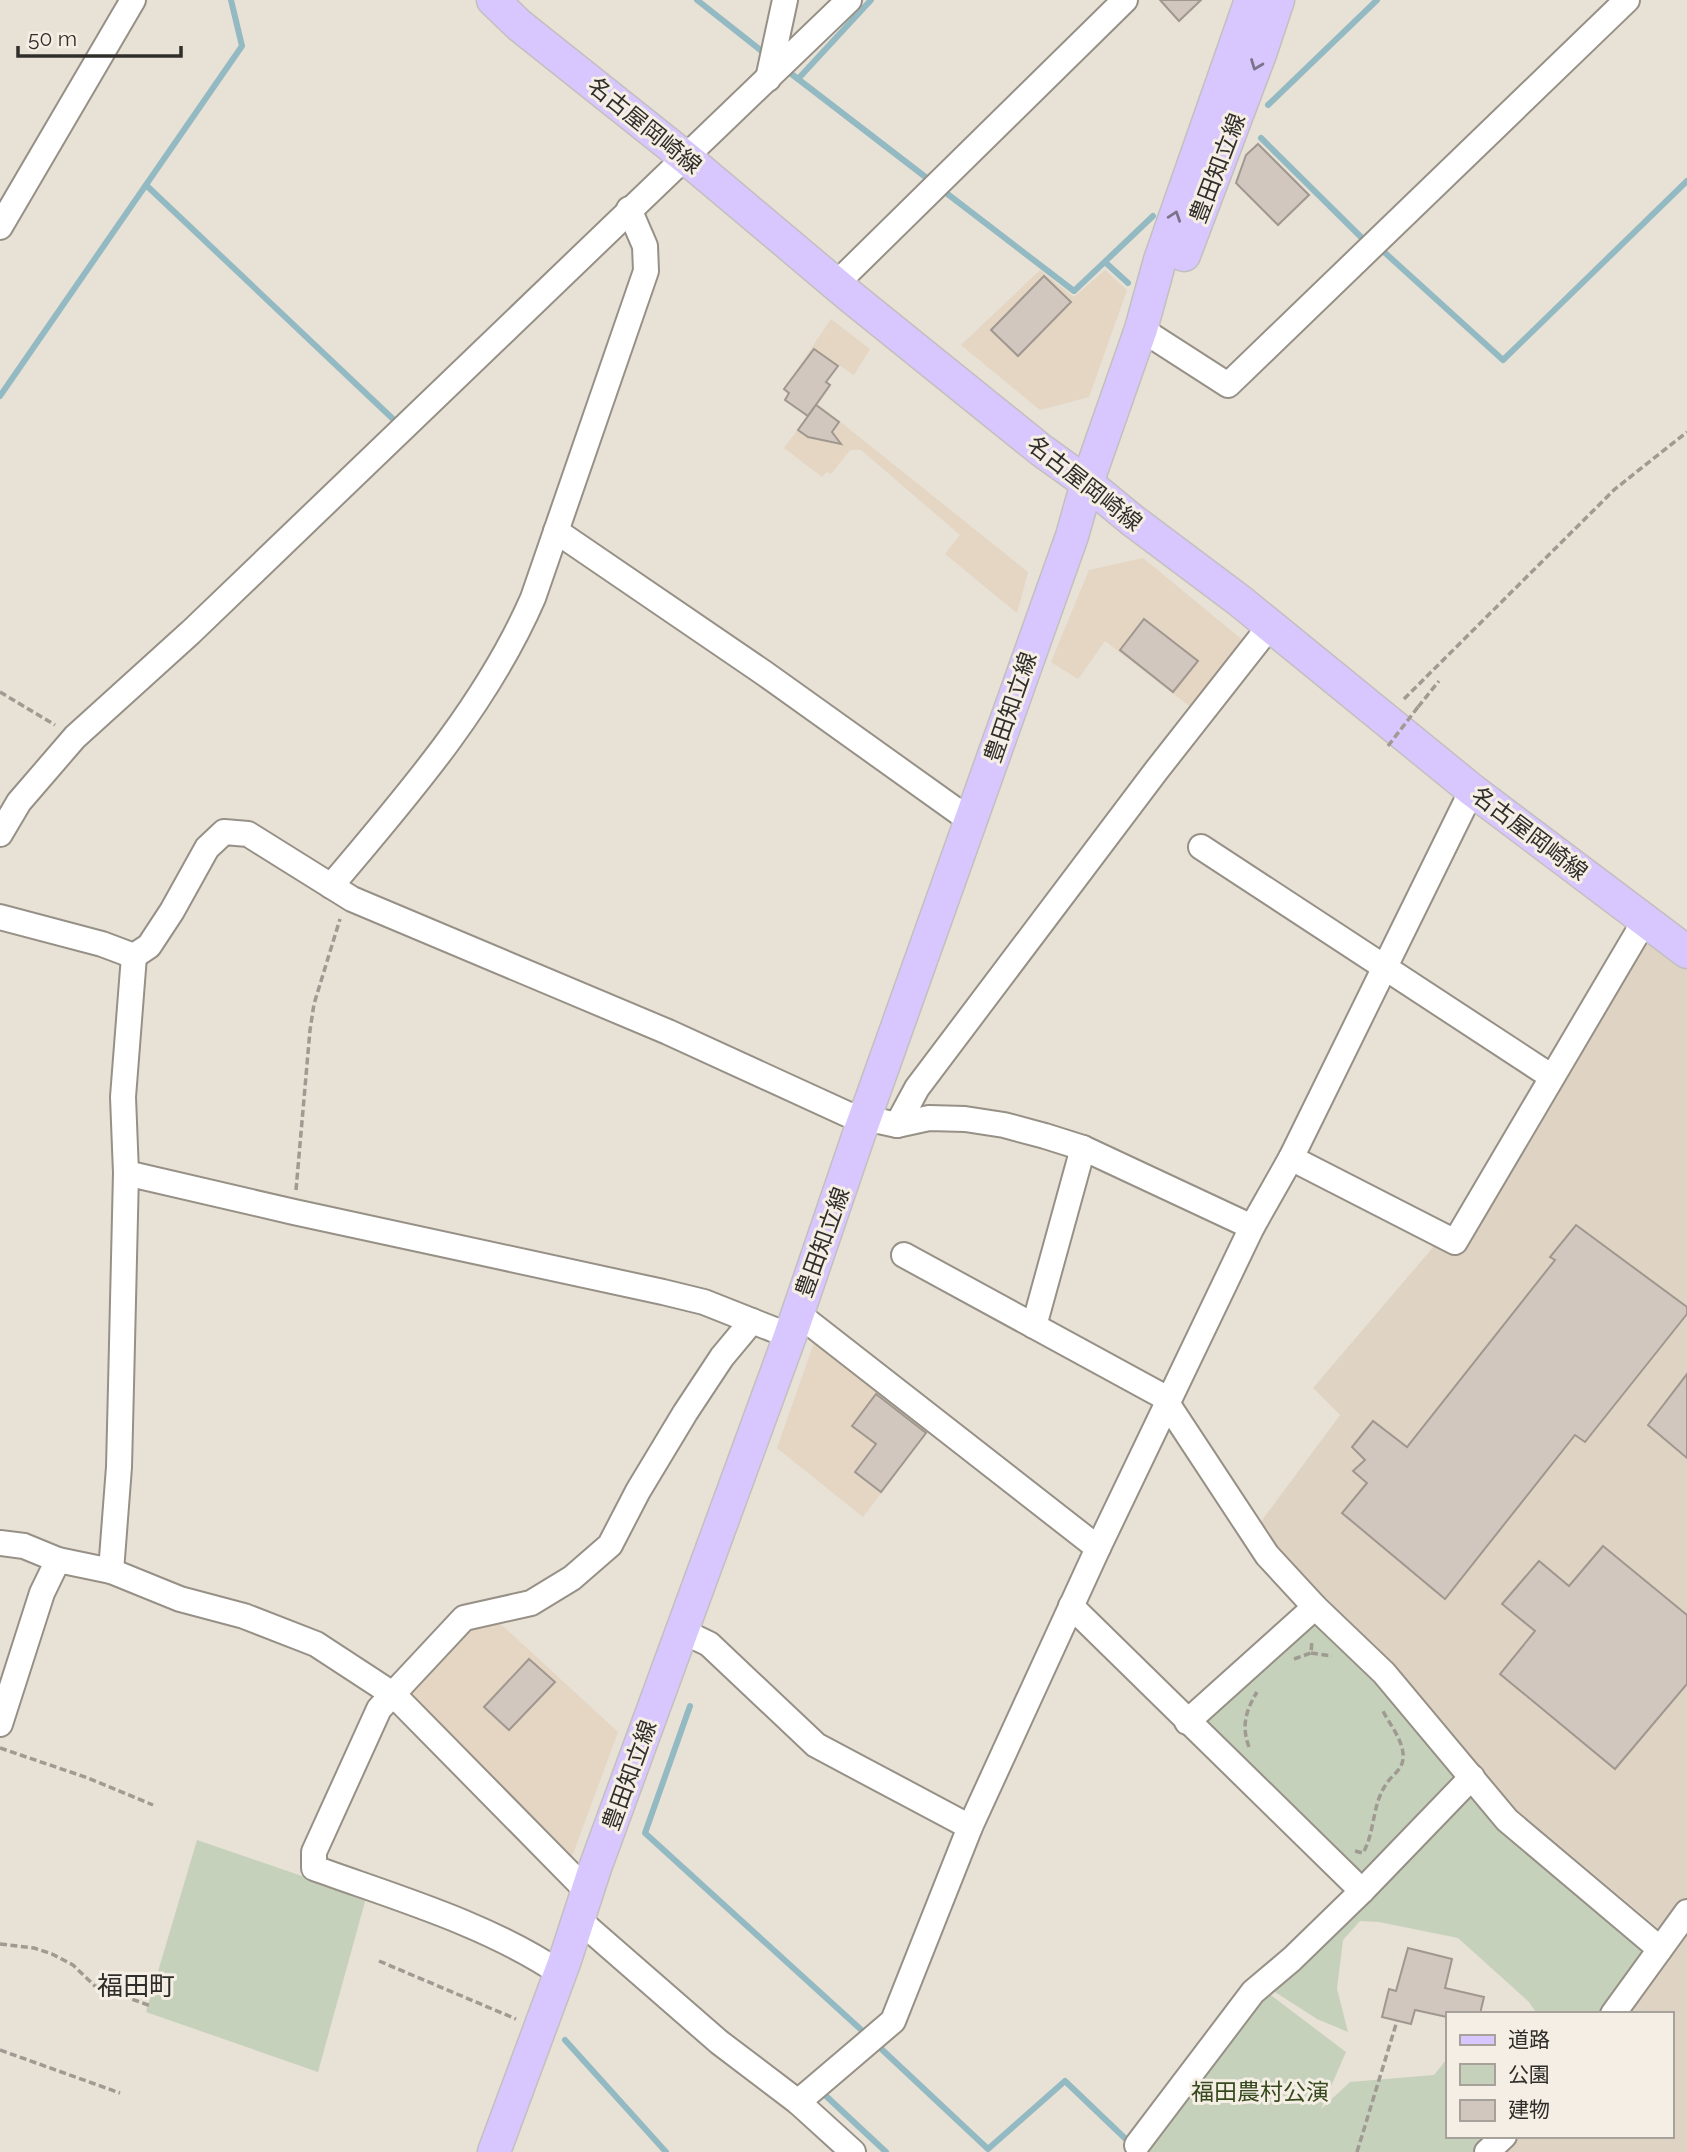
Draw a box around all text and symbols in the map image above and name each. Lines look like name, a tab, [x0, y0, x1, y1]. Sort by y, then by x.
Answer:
scale bar	[18, 14, 180, 58]
text: 50 m	[28, 26, 77, 51]
one-way arrow	[1250, 58, 1264, 70]
street label: 名古屋岡崎線	[583, 71, 707, 179]
street label: 豊田知立線	[1184, 109, 1250, 227]
one-way arrow	[1167, 211, 1181, 223]
street label: 名古屋岡崎線	[1022, 430, 1148, 536]
street label: 豊田知立線	[979, 648, 1041, 766]
street label: 名古屋岡崎線	[1467, 781, 1593, 885]
street label: 豊田知立線	[790, 1183, 854, 1301]
street label: 豊田知立線	[597, 1716, 661, 1834]
district label: 福田町	[97, 1971, 175, 2001]
legend	[1446, 2012, 1673, 2138]
text: 道路	[1508, 2027, 1550, 2052]
text: 公園	[1508, 2062, 1550, 2087]
park label: 福田農村公演	[1191, 2078, 1329, 2105]
text: 建物	[1508, 2097, 1550, 2122]

